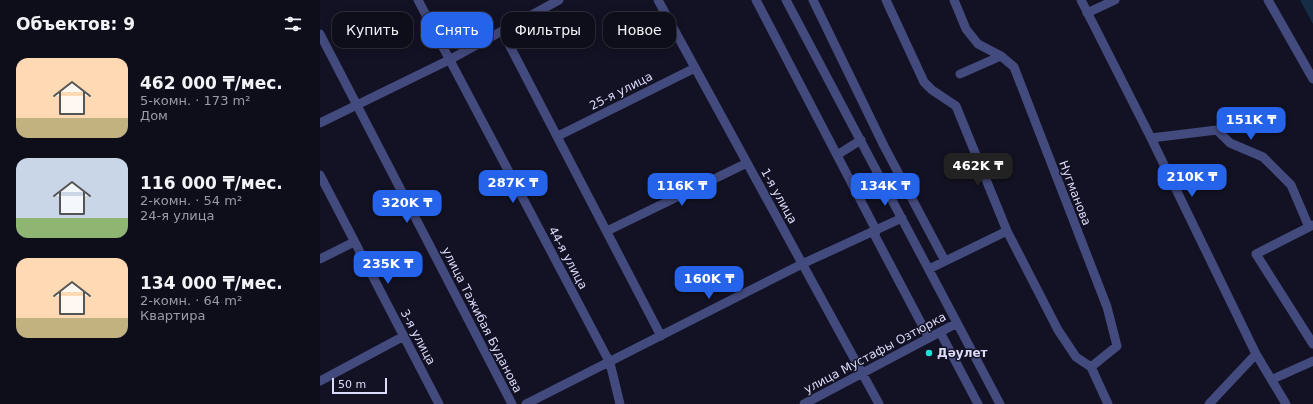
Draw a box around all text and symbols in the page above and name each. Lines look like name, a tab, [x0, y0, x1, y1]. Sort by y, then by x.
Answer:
chip: Купить	[332, 12, 413, 48]
chip: Снять	[421, 12, 493, 48]
chip: Фильтры	[501, 12, 595, 48]
chip: Новое	[603, 12, 676, 48]
icon: filters	[282, 13, 304, 35]
text: Объектов: 9	[16, 14, 135, 34]
street label: 25-я улица	[587, 69, 655, 113]
text: 462 000 ₸/мес.	[140, 73, 283, 93]
icon: home	[48, 74, 96, 122]
text: 5-комн. · 173 m²	[140, 93, 250, 108]
pin: 151K ₸	[1218, 107, 1284, 141]
text: Дом	[140, 108, 168, 123]
text: 151K ₸	[1226, 112, 1276, 127]
pin: 462K ₸	[945, 153, 1011, 187]
text: 462K ₸	[953, 158, 1003, 173]
street label: Нугманова	[1056, 159, 1094, 227]
pin: 210K ₸	[1159, 164, 1225, 198]
street label: 1-я улица	[758, 166, 800, 226]
text: 210K ₸	[1167, 169, 1217, 184]
pin: 287K ₸	[480, 170, 546, 204]
text: 116 000 ₸/мес.	[140, 173, 283, 193]
pin: 116K ₸	[649, 173, 715, 207]
pin: 134K ₸	[852, 173, 918, 207]
icon: home	[48, 174, 96, 222]
text: 287K ₸	[488, 175, 538, 190]
text: 116K ₸	[657, 178, 707, 193]
text: 134K ₸	[860, 178, 910, 193]
pin: 320K ₸	[374, 190, 440, 224]
text: 2-комн. · 54 m²	[140, 193, 242, 208]
text: 320K ₸	[382, 195, 432, 210]
text: 24-я улица	[140, 208, 214, 223]
street label: 44-я улица	[546, 224, 590, 292]
street label: улица Тажибая Буданова	[439, 245, 525, 395]
pin: 235K ₸	[355, 251, 421, 285]
text: 235K ₸	[363, 256, 413, 271]
pin: 160K ₸	[676, 266, 742, 300]
text: 160K ₸	[684, 271, 734, 286]
text: 134 000 ₸/мес.	[140, 273, 283, 293]
icon: home	[48, 274, 96, 322]
text: 2-комн. · 64 m²	[140, 293, 242, 308]
street label: 3-я улица	[397, 307, 439, 367]
text: Квартира	[140, 308, 205, 323]
street label: улица Мустафы Озтюрка	[802, 309, 948, 397]
place label: Дәулет	[937, 346, 988, 360]
marker: Дәулет	[924, 348, 934, 358]
scale bar	[332, 376, 387, 395]
text: 50 m	[338, 378, 366, 391]

